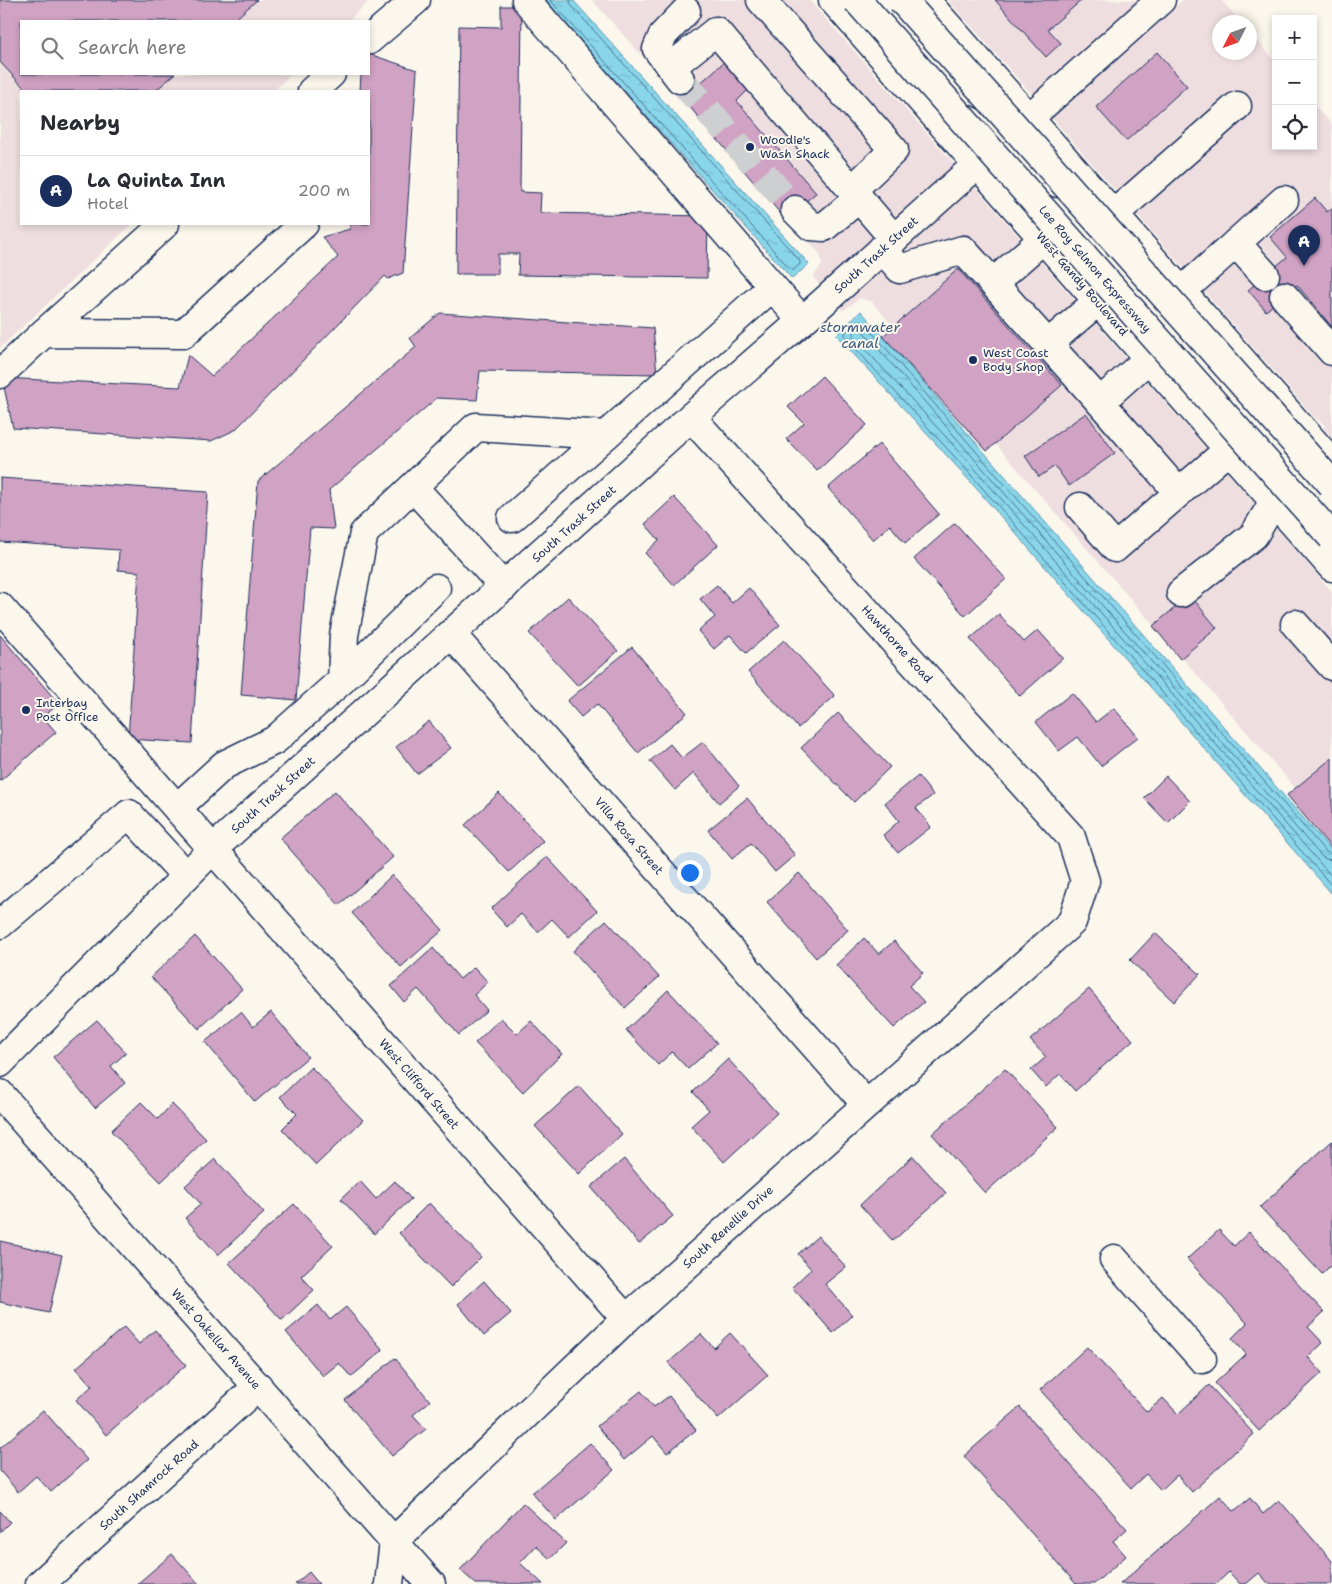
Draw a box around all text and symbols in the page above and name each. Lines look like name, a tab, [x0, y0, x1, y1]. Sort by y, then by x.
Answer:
north arrow	[1212, 15, 1257, 60]
map controls	[1272, 15, 1317, 150]
button: +	[1272, 15, 1317, 60]
search box	[20, 20, 370, 75]
icon: search	[38, 34, 66, 62]
text: Search here	[78, 35, 187, 60]
button: −	[1272, 60, 1317, 105]
button: locate	[1272, 105, 1317, 150]
text: Nearby	[40, 109, 120, 137]
place label: Woodie's Wash Shack	[760, 132, 830, 162]
marker: Woodie's Wash Shack	[744, 141, 756, 153]
text: La Quinta Inn	[87, 168, 225, 193]
text: A	[50, 180, 62, 201]
text: 200 m	[298, 180, 350, 201]
text: Hotel	[87, 193, 128, 214]
street label: Lee Roy Selmon Expressway	[1035, 202, 1155, 336]
street label: South Trask Street	[831, 213, 921, 297]
pin: A	[1288, 225, 1320, 266]
street label: West Gandy Boulevard	[1032, 229, 1132, 340]
water label: stormwater canal	[820, 318, 900, 352]
place label: West Coast Body Shop	[983, 345, 1048, 375]
marker: West Coast Body Shop	[967, 354, 979, 366]
street label: South Trask Street	[529, 482, 619, 566]
street label: Hawthorne Road	[858, 602, 936, 687]
place label: Interbay Post Office	[36, 695, 99, 725]
marker: Interbay Post Office	[20, 704, 32, 716]
street label: South Trask Street	[228, 753, 318, 837]
street label: Villa Rosa Street	[591, 794, 667, 878]
your location	[677, 860, 703, 886]
street label: West Clifford Street	[375, 1035, 463, 1133]
street label: South Renellie Drive	[679, 1182, 777, 1272]
street label: West Oakellar Avenue	[168, 1285, 264, 1393]
street label: South Shamrock Road	[96, 1436, 202, 1534]

